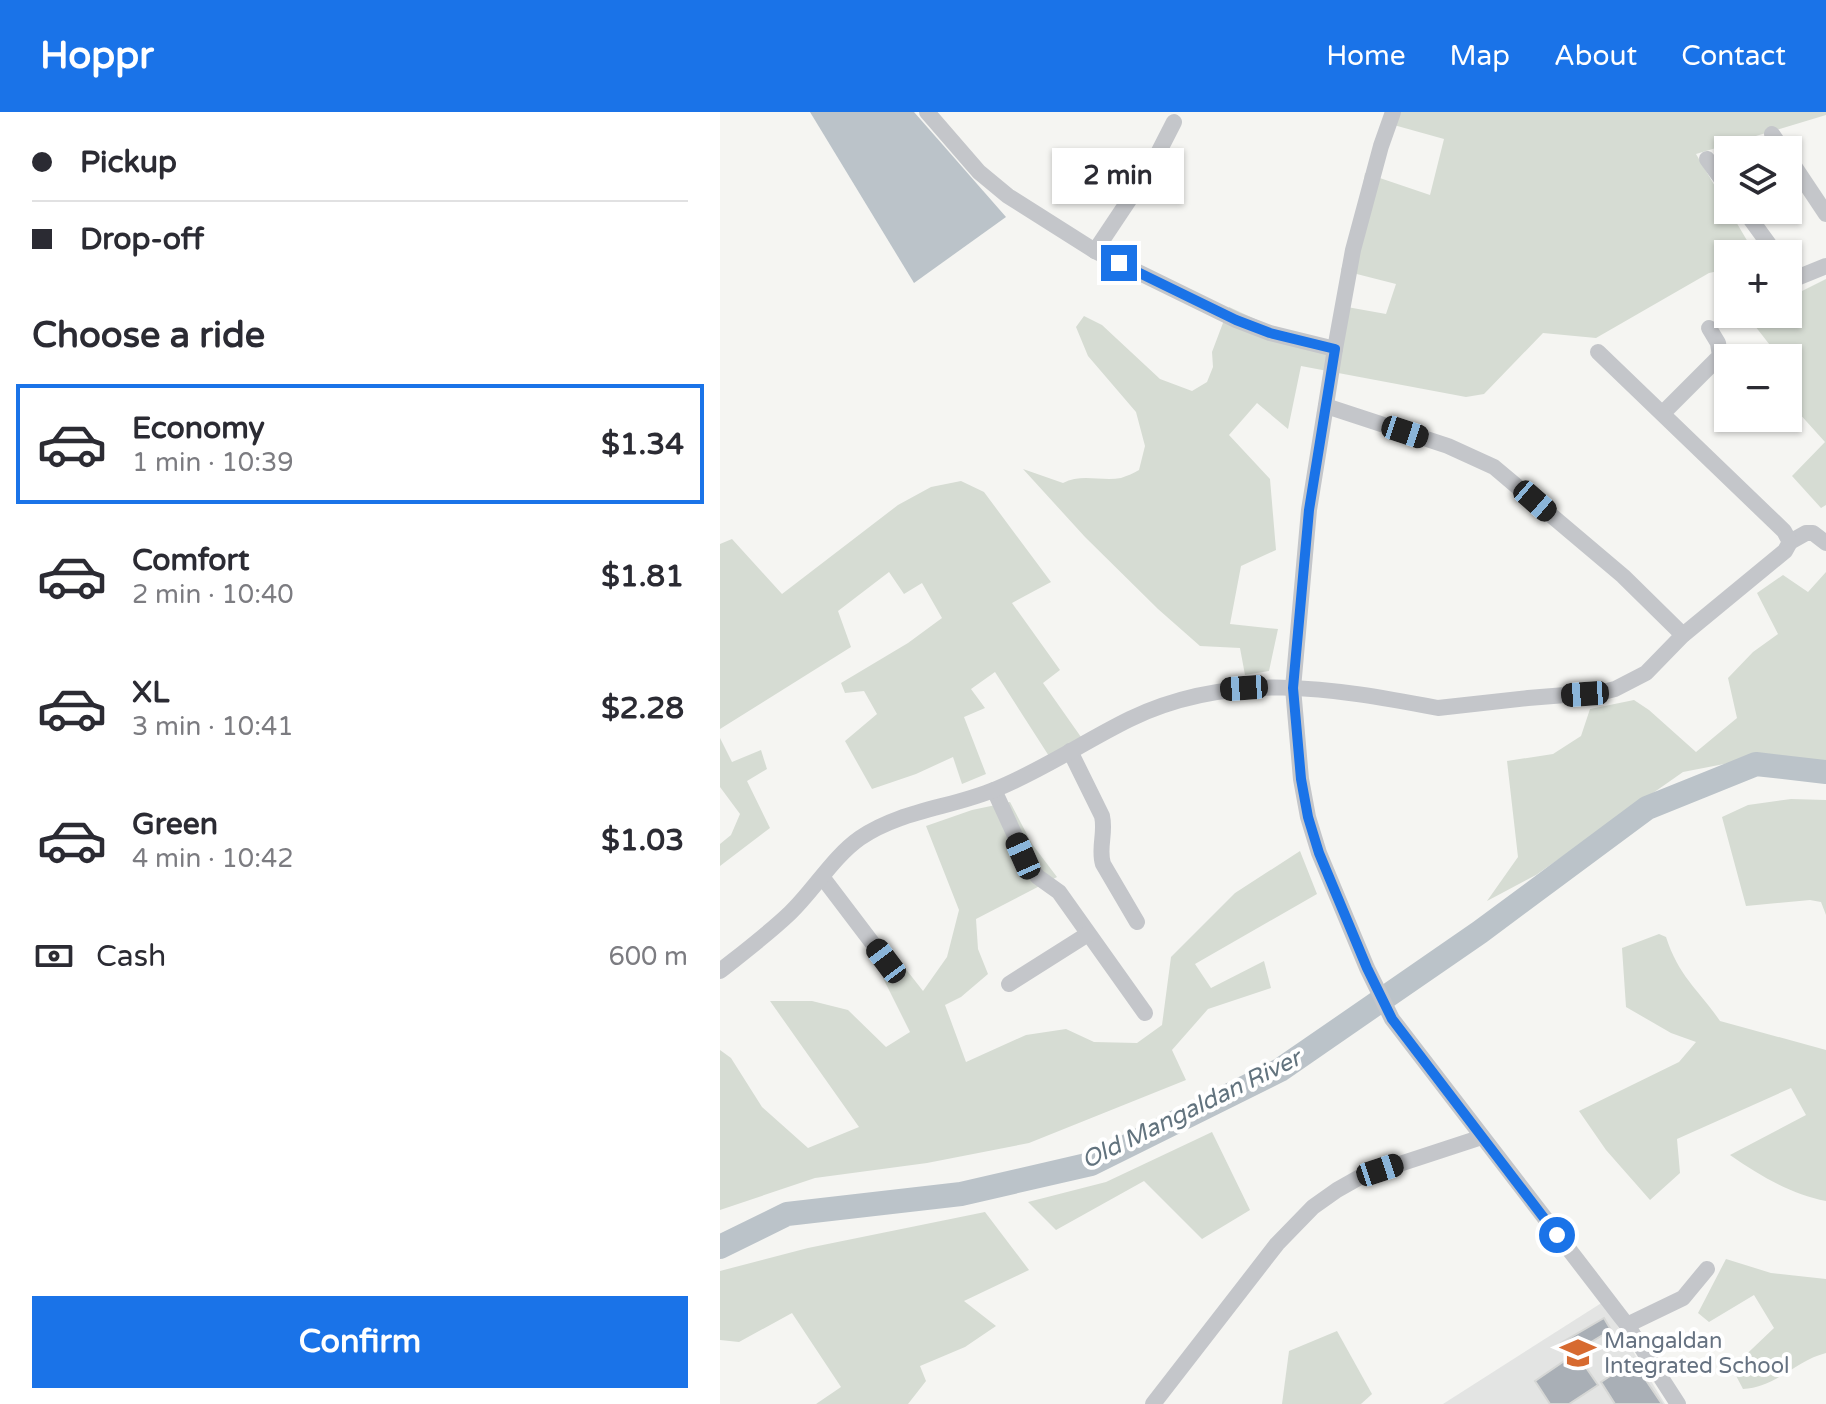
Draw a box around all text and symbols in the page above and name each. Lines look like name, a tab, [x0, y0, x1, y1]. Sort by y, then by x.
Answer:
text: Hoppr	[40, 33, 154, 79]
text: Home	[1326, 39, 1406, 73]
text: Map	[1450, 39, 1510, 73]
text: About	[1554, 39, 1637, 73]
text: Contact	[1681, 39, 1786, 73]
map controls	[1714, 136, 1802, 432]
button: layers	[1714, 136, 1802, 224]
text: Pickup	[80, 144, 177, 181]
callout: 2 min	[1053, 147, 1185, 203]
text: 2 min	[1083, 160, 1153, 191]
text: Drop-off	[80, 221, 204, 258]
button: +	[1714, 240, 1802, 328]
route end	[1101, 245, 1137, 281]
text: Choose a ride	[32, 314, 265, 357]
button: −	[1714, 344, 1802, 432]
icon: car	[36, 408, 108, 480]
text: Economy	[132, 410, 265, 447]
car	[1378, 413, 1432, 451]
text: $1.34	[601, 426, 684, 463]
text: 1 min · 10:39	[132, 447, 294, 478]
car	[1509, 476, 1561, 526]
icon: car	[36, 540, 108, 612]
text: Comfort	[132, 542, 250, 579]
text: $1.81	[601, 558, 684, 595]
text: 2 min · 10:40	[132, 579, 294, 610]
icon: car	[36, 672, 108, 744]
text: XL	[132, 674, 169, 711]
car	[1219, 674, 1269, 702]
car	[1560, 680, 1610, 708]
text: $2.28	[601, 690, 684, 727]
text: 3 min · 10:41	[132, 711, 294, 742]
icon: car	[36, 804, 108, 876]
text: Green	[132, 806, 218, 843]
text: $1.03	[601, 822, 684, 859]
car	[1002, 829, 1044, 883]
text: 4 min · 10:42	[132, 843, 294, 874]
icon: cash	[32, 934, 76, 978]
car	[862, 935, 910, 987]
text: Cash	[96, 938, 166, 975]
text: 600 m	[608, 941, 688, 972]
water label: Old Mangaldan River	[1077, 1042, 1308, 1175]
car	[1353, 1151, 1407, 1189]
route start	[1539, 1217, 1575, 1253]
button: Confirm	[32, 1296, 688, 1388]
place label: Mangaldan Integrated School	[1604, 1328, 1790, 1379]
school or university icon: Mangaldan Integrated School	[1559, 1334, 1597, 1372]

